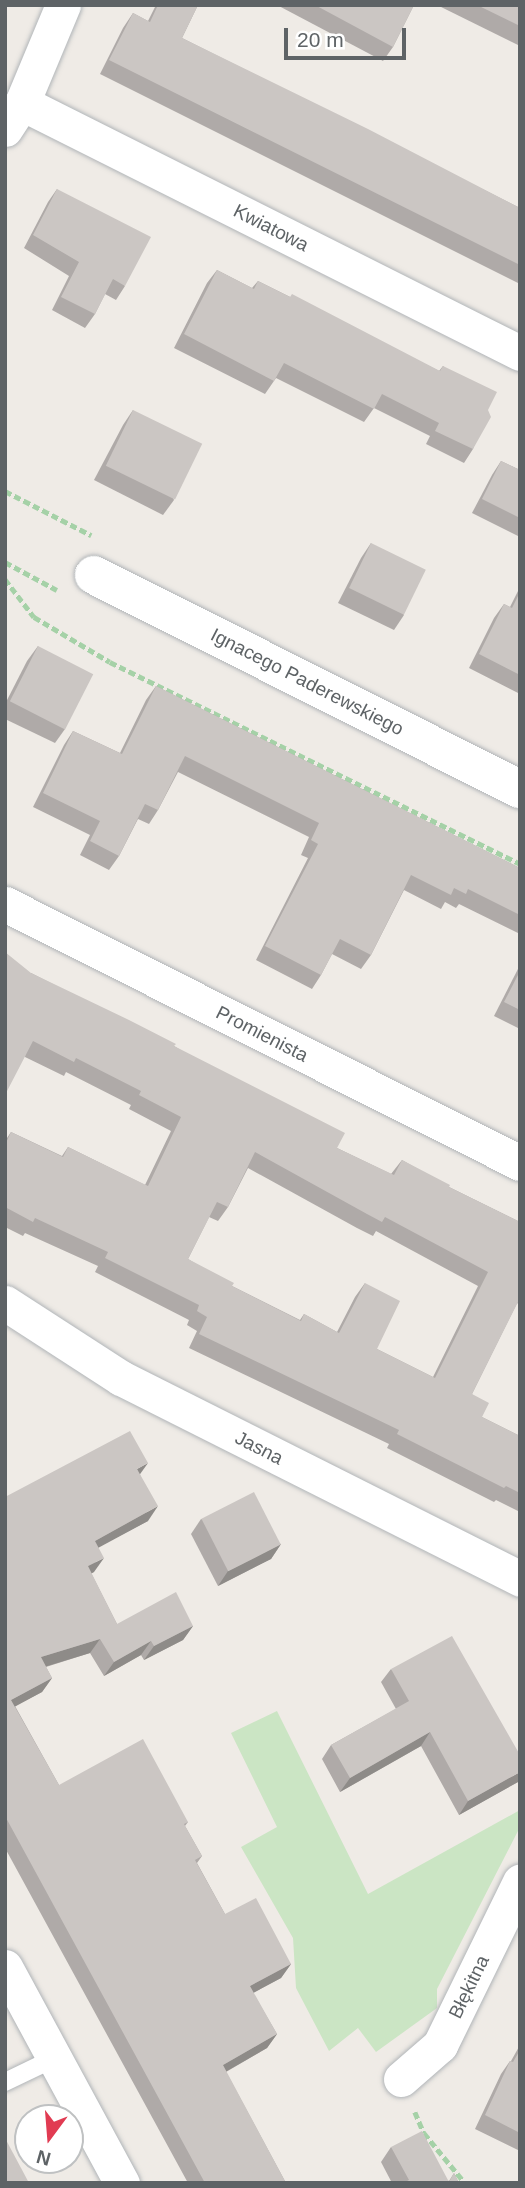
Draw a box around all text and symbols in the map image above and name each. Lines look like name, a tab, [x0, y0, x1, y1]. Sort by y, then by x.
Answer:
scale bar	[287, 14, 410, 58]
text: 20 m	[297, 28, 344, 51]
street label: Kwiatowa	[230, 199, 312, 257]
street label: Ignacego Paderewskiego	[207, 623, 407, 741]
street label: Promienista	[212, 1001, 312, 1067]
street label: Jasna	[231, 1426, 287, 1470]
street label: Błękitna	[444, 1952, 494, 2022]
north arrow	[14, 2104, 84, 2174]
text: N	[34, 2146, 53, 2170]

